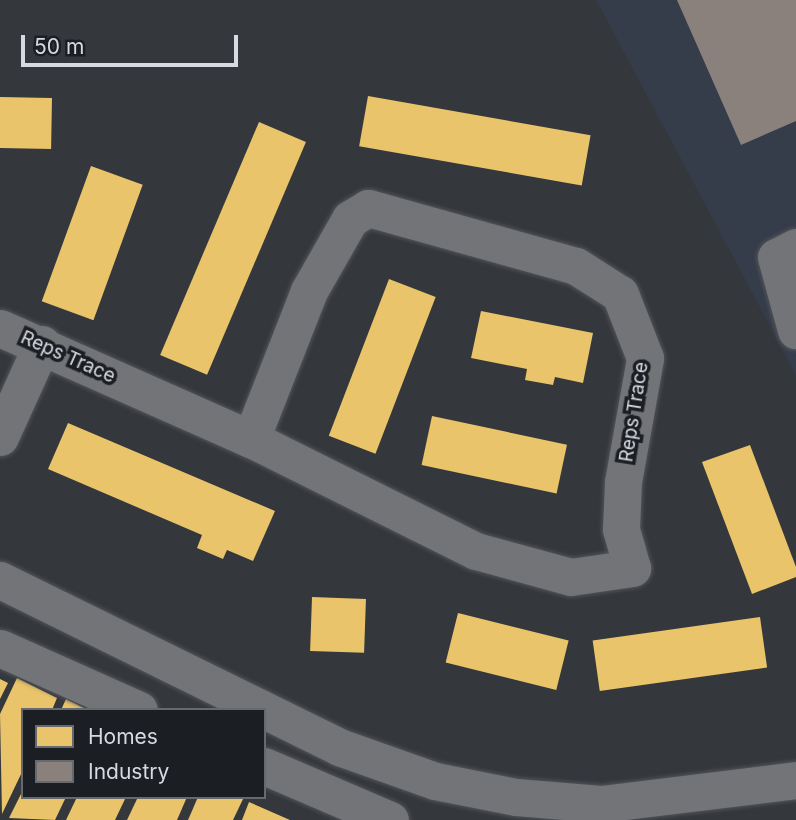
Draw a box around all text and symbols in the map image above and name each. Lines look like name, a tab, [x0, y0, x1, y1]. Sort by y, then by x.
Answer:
scale bar	[24, 21, 242, 65]
text: 50 m	[34, 34, 84, 59]
street label: Reps Trace	[17, 326, 119, 388]
street label: Reps Trace	[615, 360, 653, 464]
legend	[21, 708, 266, 799]
text: Homes	[88, 724, 158, 749]
text: Industry	[88, 759, 169, 784]

